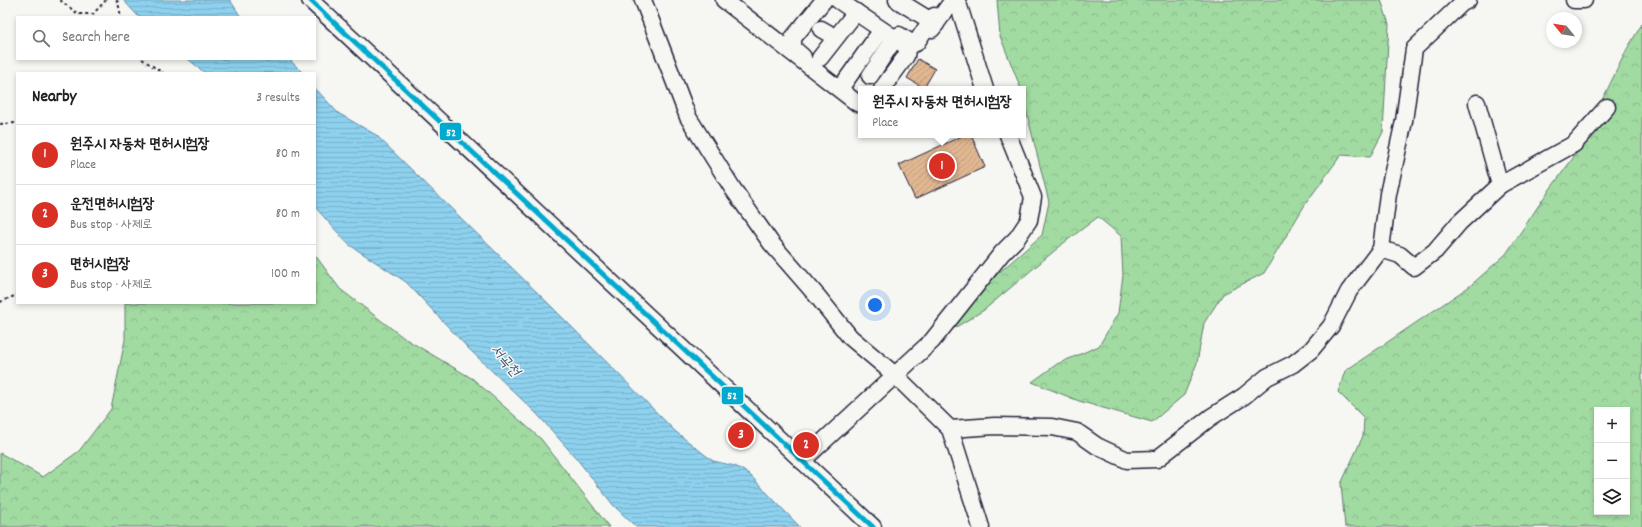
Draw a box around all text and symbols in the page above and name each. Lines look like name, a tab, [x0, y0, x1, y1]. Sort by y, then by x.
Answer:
north arrow	[1546, 12, 1582, 48]
search box	[16, 16, 316, 60]
icon: search	[30, 27, 52, 49]
text: Search here	[62, 27, 130, 49]
text: Nearby	[32, 86, 76, 110]
popup	[858, 86, 1026, 138]
text: 3 results	[256, 89, 300, 108]
text: 원주시 자동차 면허시험장	[872, 92, 1012, 114]
text: Place	[872, 114, 898, 133]
line badge: 52	[439, 122, 462, 141]
text: 52	[446, 126, 456, 142]
text: 원주시 자동차 면허시험장	[70, 134, 210, 156]
text: 1	[44, 145, 46, 164]
text: 80 m	[276, 145, 300, 164]
pin: 1	[929, 151, 955, 181]
text: Place	[70, 156, 96, 175]
text: 운전면허시험장	[70, 194, 155, 216]
text: 2	[42, 205, 48, 224]
text: 80 m	[276, 205, 300, 224]
text: Bus stop · 사제로	[70, 216, 153, 235]
text: 면허시험장	[70, 254, 130, 276]
text: 3	[42, 265, 48, 284]
text: 100 m	[271, 265, 300, 284]
text: Bus stop · 사제로	[70, 276, 153, 295]
your location	[865, 295, 885, 315]
water label: 서곡천	[484, 340, 526, 384]
line badge: 52	[721, 386, 744, 405]
text: 52	[727, 389, 737, 405]
map controls	[1594, 407, 1630, 515]
button: +	[1594, 407, 1630, 443]
pin: 3	[728, 420, 754, 450]
pin: 2	[793, 430, 819, 460]
button: −	[1594, 443, 1630, 479]
button: layers	[1594, 479, 1630, 515]

